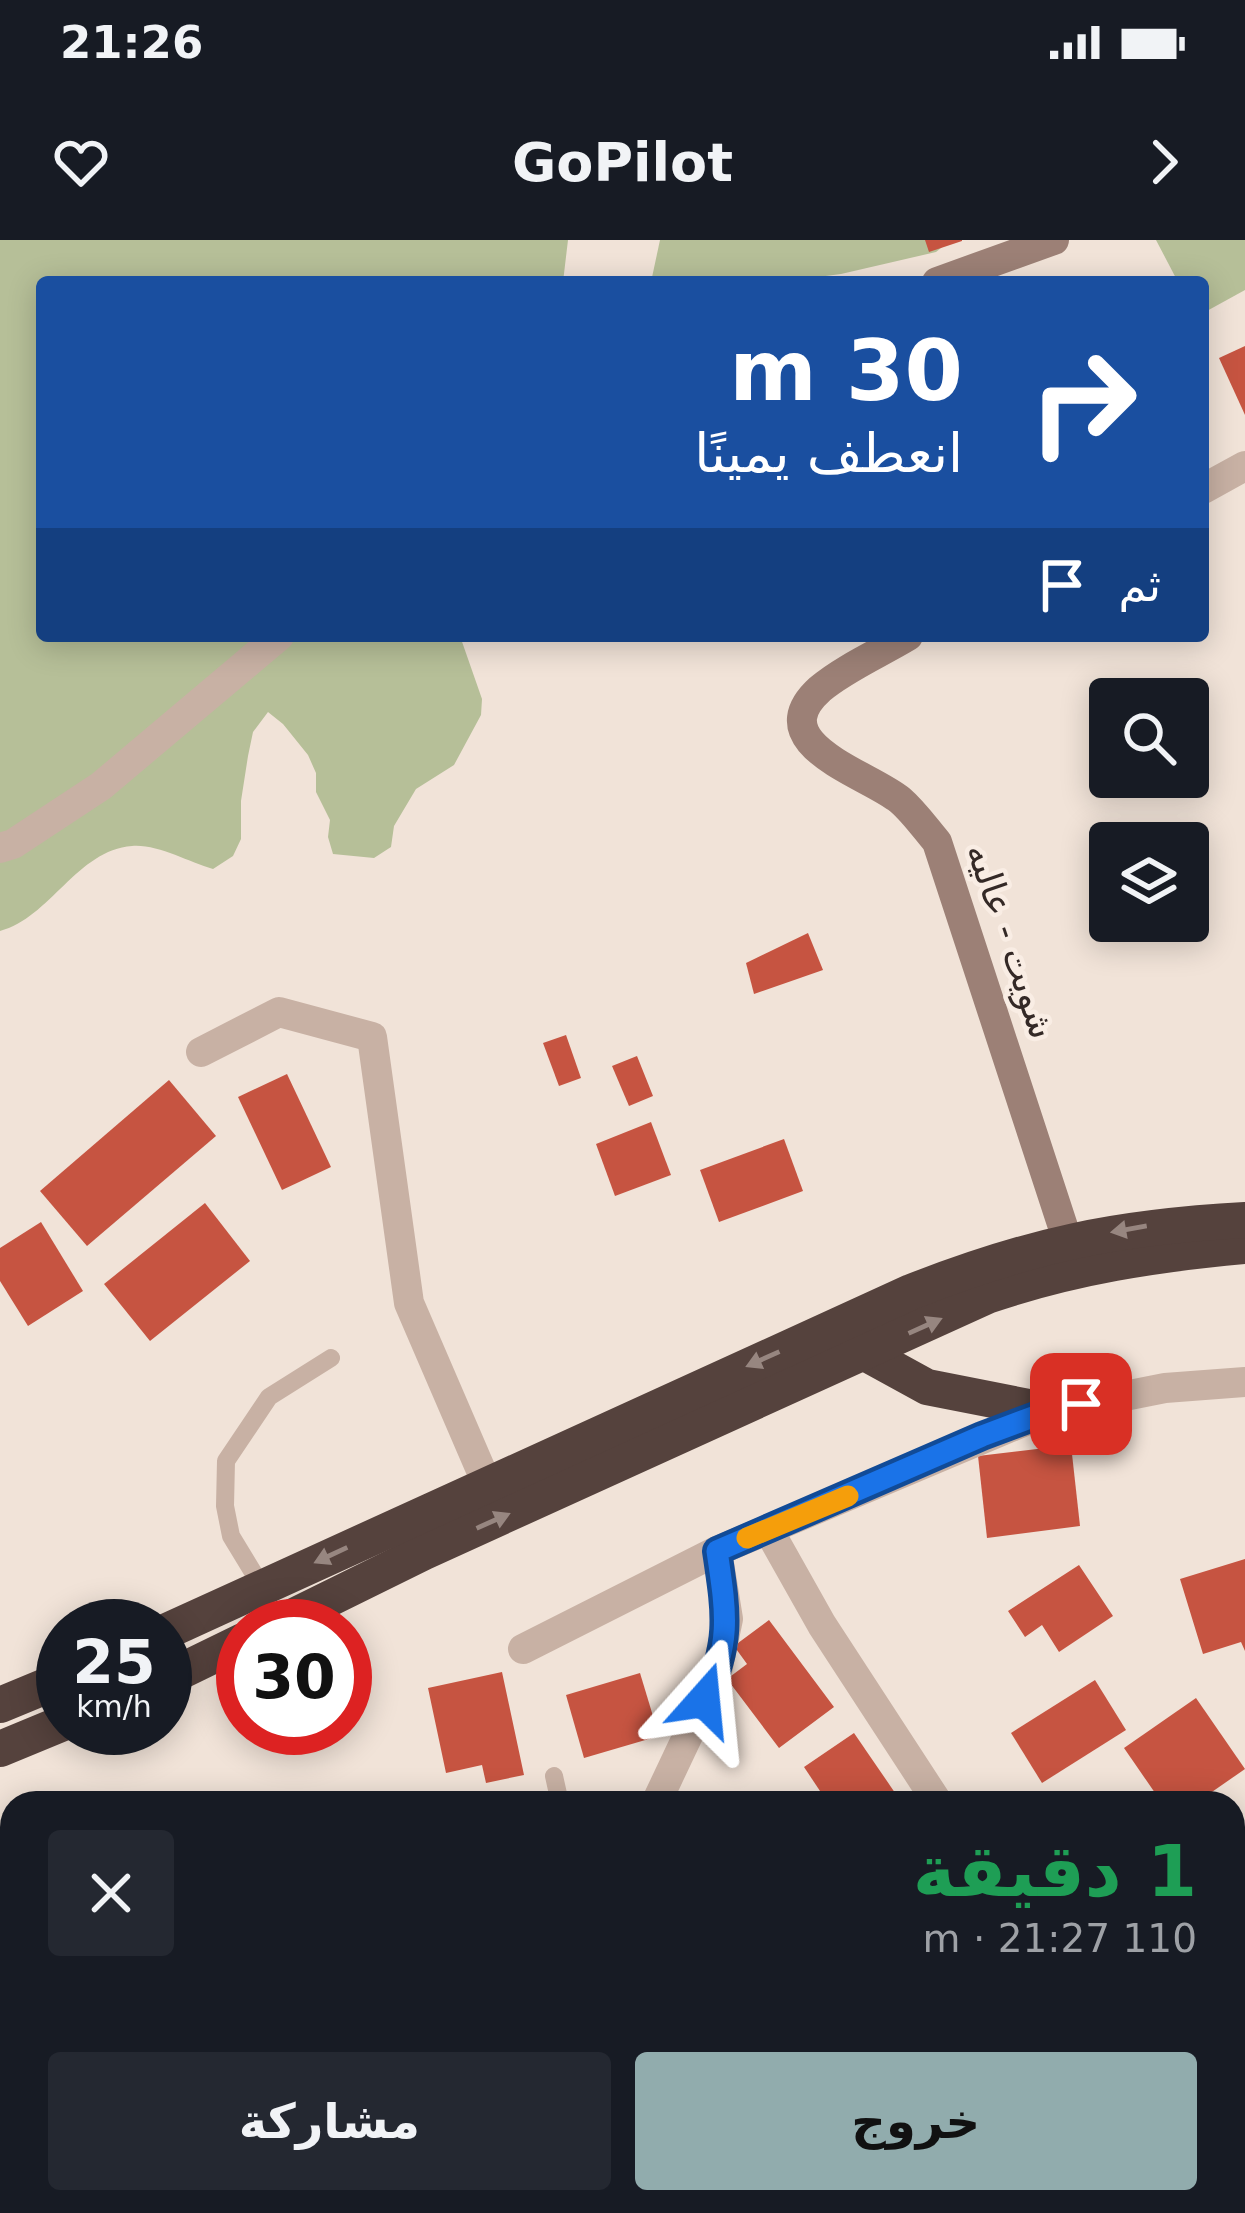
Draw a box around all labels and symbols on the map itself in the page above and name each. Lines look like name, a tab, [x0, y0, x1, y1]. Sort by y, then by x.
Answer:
street label: شويت - عاليه	[958, 838, 1064, 1044]
one-way arrow	[1109, 1221, 1147, 1239]
one-way arrow	[908, 1315, 943, 1335]
one-way arrow	[745, 1350, 780, 1370]
pin	[1030, 1353, 1132, 1455]
one-way arrow	[476, 1510, 511, 1530]
one-way arrow	[313, 1545, 348, 1565]
speed limit sign: 30	[216, 1599, 372, 1755]
position arrow	[641, 1637, 767, 1763]

